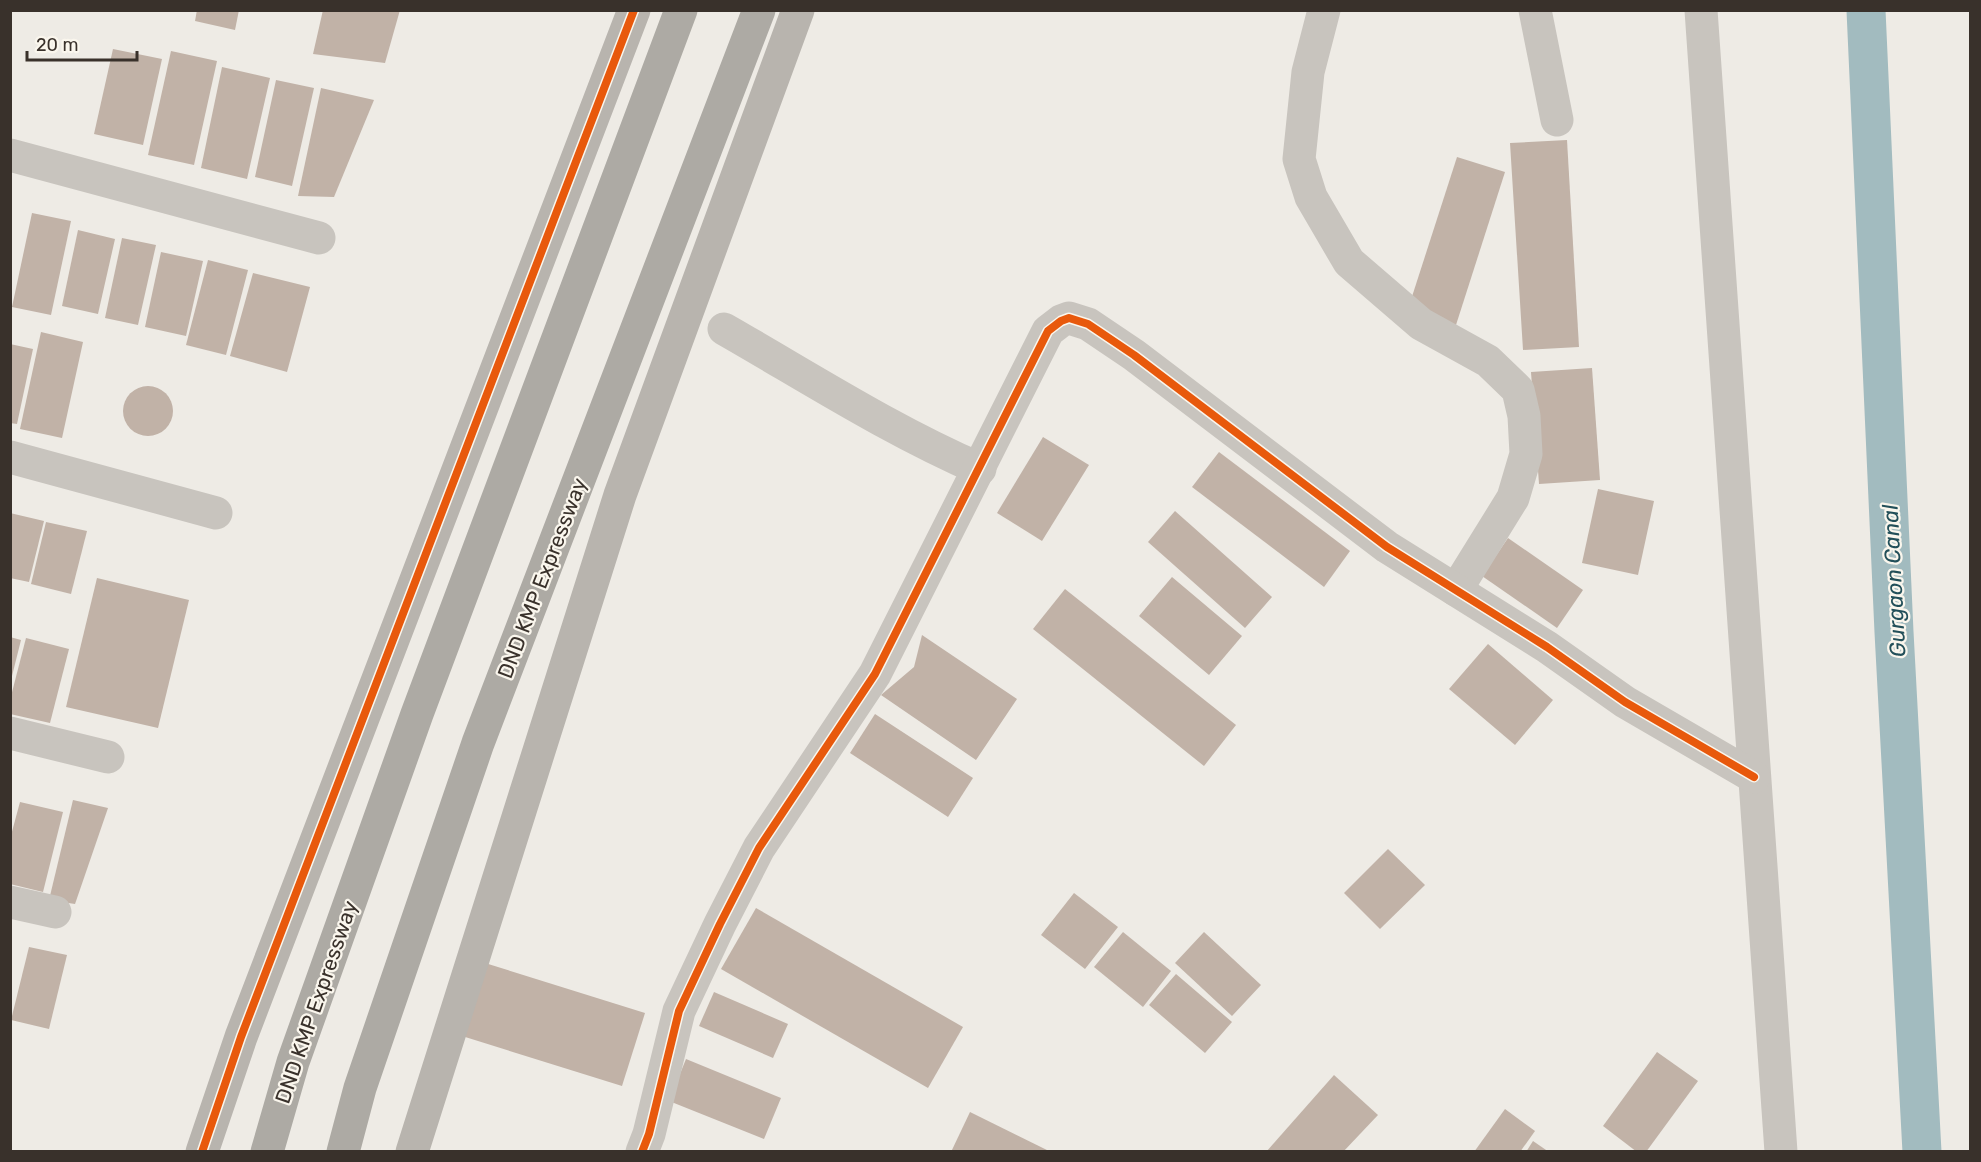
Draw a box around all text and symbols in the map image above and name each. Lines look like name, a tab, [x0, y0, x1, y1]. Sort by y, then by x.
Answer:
scale bar	[27, 24, 136, 62]
text: 20 m	[36, 34, 78, 56]
street label: DND KMP Expressway	[492, 474, 592, 682]
water label: Gurgaon Canal	[1876, 503, 1911, 658]
street label: DND KMP Expressway	[270, 897, 363, 1107]

